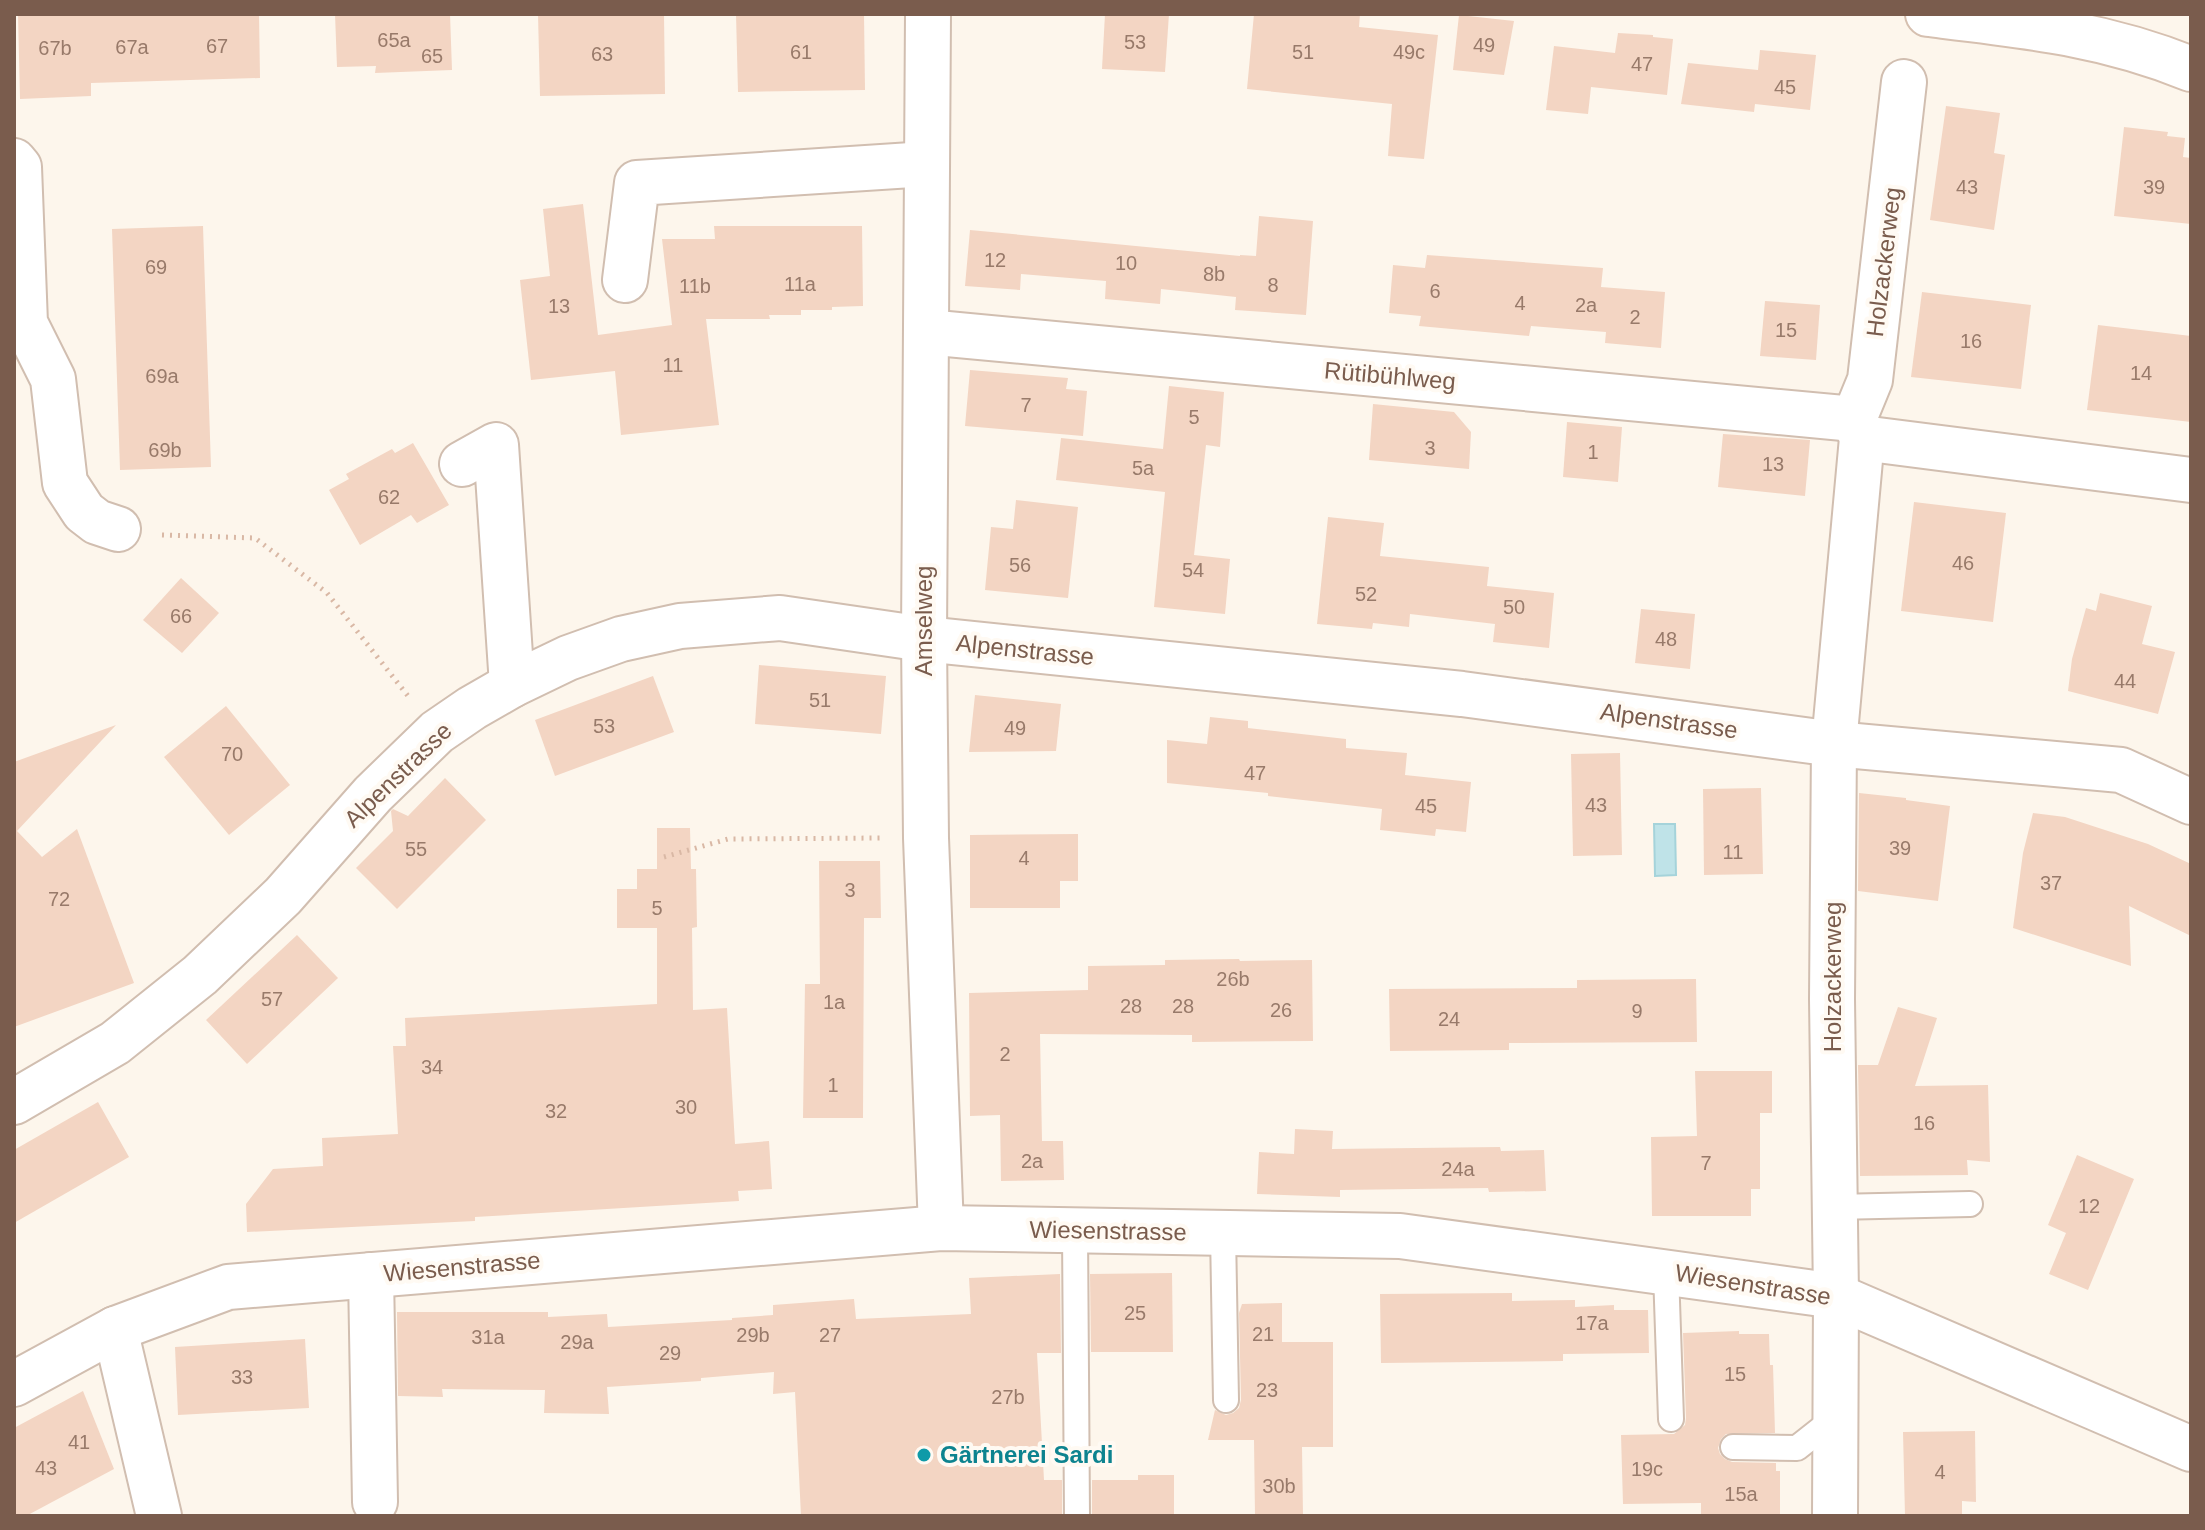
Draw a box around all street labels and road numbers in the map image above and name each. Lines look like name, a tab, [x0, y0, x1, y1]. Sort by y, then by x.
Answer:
street label: Holzackerweg	[1861, 185, 1906, 338]
street label: Rütibühlweg	[1323, 356, 1457, 395]
street label: Amselweg	[910, 566, 937, 676]
street label: Alpenstrasse	[955, 629, 1095, 670]
street label: Alpenstrasse	[1598, 697, 1740, 744]
street label: Alpenstrasse	[338, 717, 457, 833]
street label: Holzackerweg	[1819, 902, 1846, 1052]
street label: Wiesenstrasse	[1029, 1216, 1187, 1245]
street label: Wiesenstrasse	[382, 1246, 542, 1287]
street label: Wiesenstrasse	[1673, 1259, 1833, 1310]

